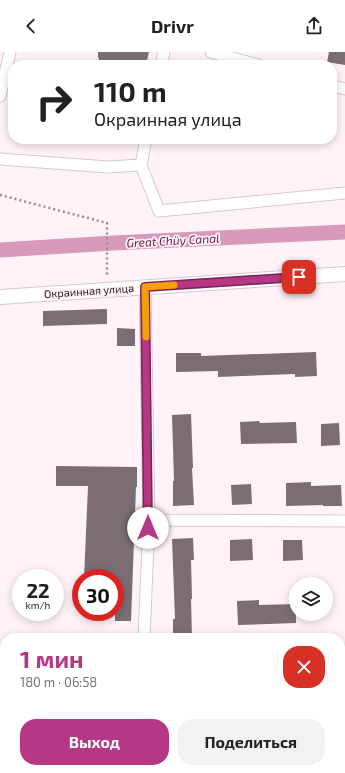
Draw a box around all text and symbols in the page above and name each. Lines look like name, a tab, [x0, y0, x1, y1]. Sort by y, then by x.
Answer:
icon: back	[20, 15, 42, 37]
text: Drivr	[151, 15, 194, 37]
icon: share	[303, 15, 325, 37]
text: 110 m	[94, 74, 167, 108]
icon: right	[28, 76, 80, 128]
text: Окраинная улица	[94, 108, 242, 130]
water label: Great Chüy Canal	[126, 231, 220, 250]
pin	[282, 260, 316, 294]
icon: arrive	[288, 266, 310, 288]
street label: Окраинная улица	[44, 281, 134, 301]
position arrow	[127, 507, 169, 549]
speed limit sign: 30	[72, 569, 124, 621]
map controls	[289, 577, 333, 621]
button: layers	[289, 577, 333, 621]
text: 22	[26, 578, 50, 602]
text: km/h	[26, 599, 50, 611]
text: 1 мин	[20, 644, 84, 673]
button: close	[283, 646, 325, 688]
text: 180 m · 06:58	[20, 674, 97, 690]
button: Выход	[20, 719, 169, 765]
button: Поделиться	[177, 719, 325, 765]

